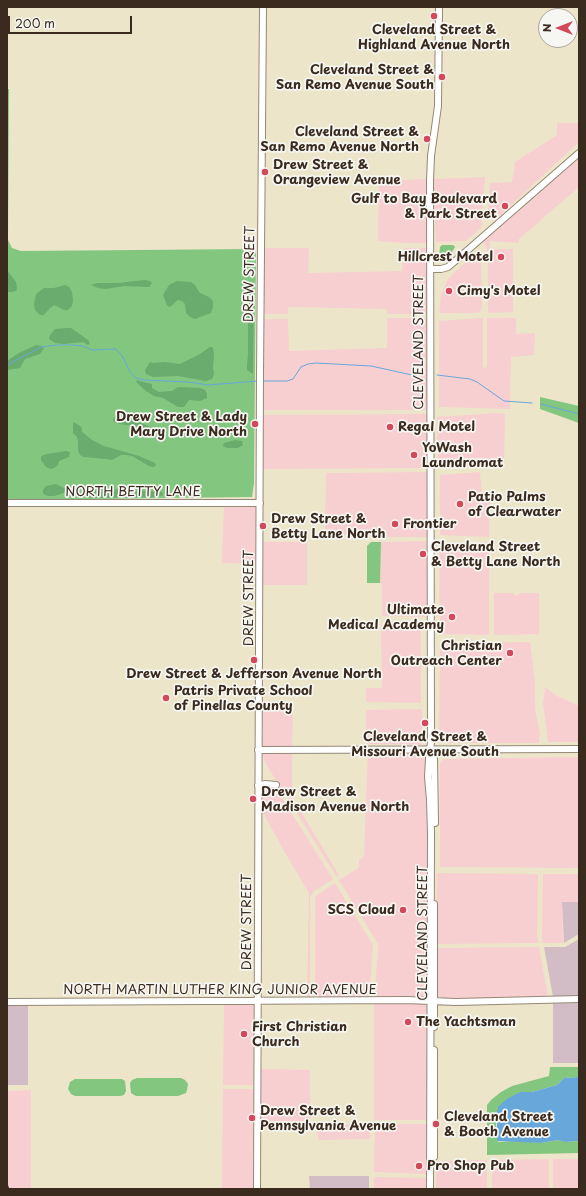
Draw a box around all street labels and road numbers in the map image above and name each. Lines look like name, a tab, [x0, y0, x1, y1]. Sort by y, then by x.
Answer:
street label: DREW STREET	[241, 226, 259, 322]
street label: CLEVELAND STREET	[411, 274, 427, 410]
street label: NORTH BETTY LANE	[65, 484, 201, 500]
street label: DREW STREET	[241, 550, 257, 646]
street label: CLEVELAND STREET	[415, 865, 431, 1001]
street label: DREW STREET	[239, 874, 255, 970]
street label: NORTH MARTIN LUTHER KING JUNIOR AVENUE	[63, 982, 377, 998]

